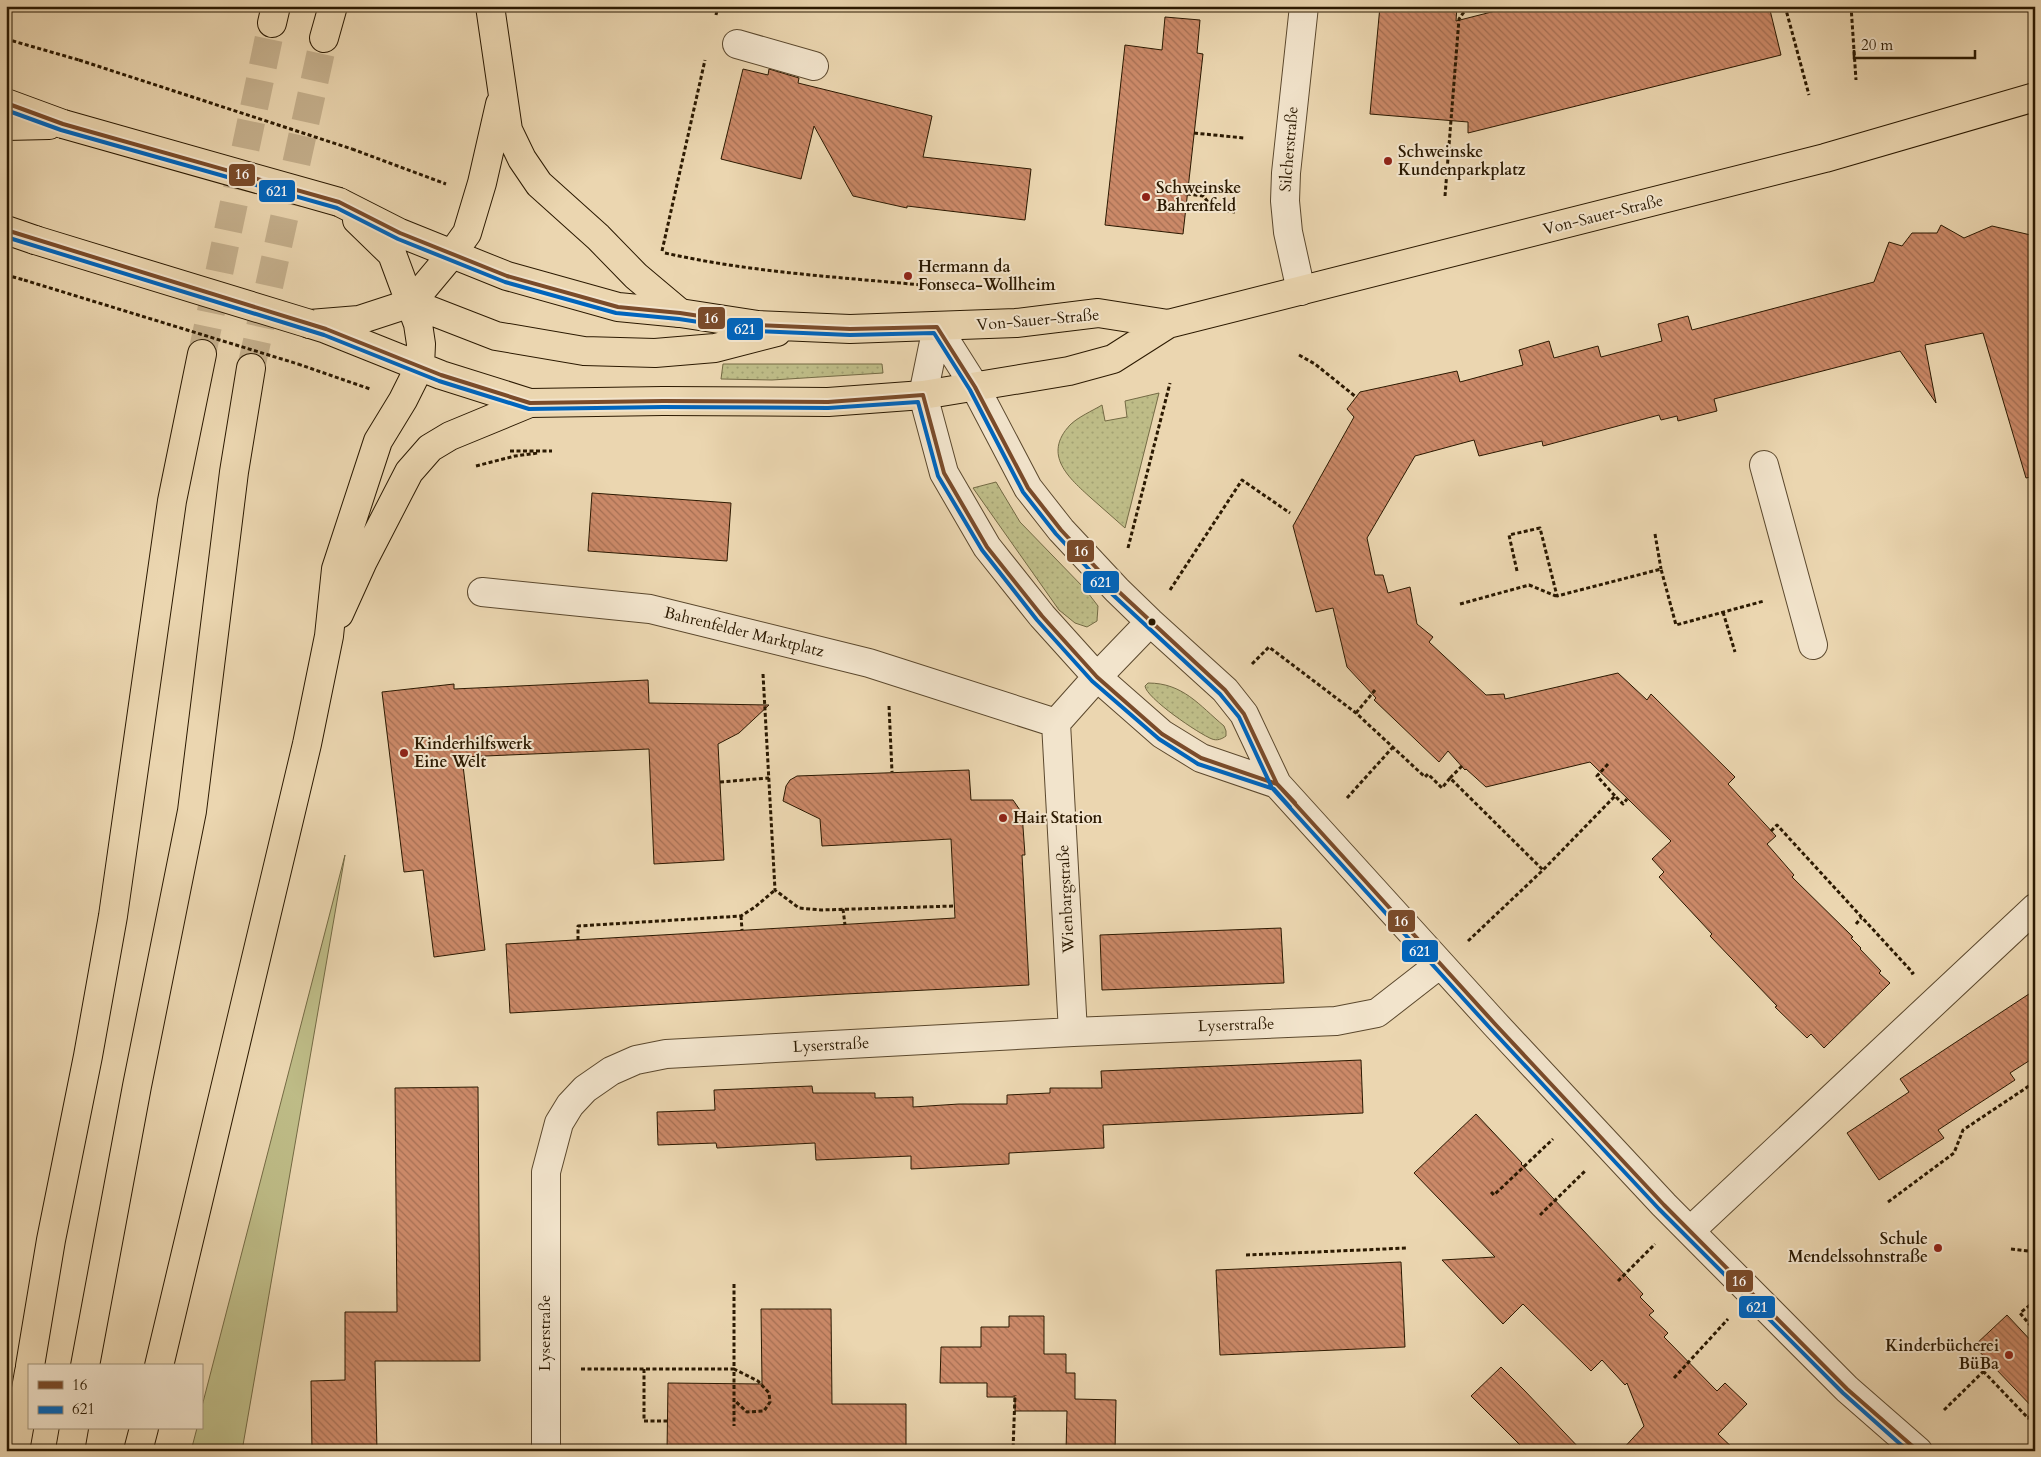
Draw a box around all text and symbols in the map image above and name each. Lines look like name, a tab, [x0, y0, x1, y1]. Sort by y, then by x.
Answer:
scale bar	[1854, 28, 1975, 60]
text: 20 m	[1861, 35, 1893, 55]
street label: Silcherstraße	[1274, 105, 1304, 193]
place label: Schweinske Kundenparkplatz	[1398, 141, 1526, 181]
marker: Schweinske Kundenparkplatz	[1382, 155, 1394, 167]
line badge: 16	[228, 163, 256, 187]
text: 16	[235, 165, 249, 184]
place label: Schweinske Bahrenfeld	[1156, 177, 1241, 217]
line badge: 621	[258, 179, 296, 203]
text: 621	[266, 182, 288, 201]
street label: Von-Sauer-Straße	[1541, 189, 1665, 241]
marker: Schweinske Bahrenfeld	[1140, 191, 1152, 203]
place label: Hermann da Fonseca-Wollheim	[918, 256, 1056, 296]
marker: Hermann da Fonseca-Wollheim	[902, 270, 914, 282]
street label: Von-Sauer-Straße	[976, 304, 1100, 336]
line badge: 16	[697, 306, 726, 330]
text: 16	[704, 309, 718, 328]
line badge: 621	[726, 317, 764, 341]
text: 621	[734, 320, 756, 339]
line badge: 16	[1066, 539, 1095, 563]
text: 16	[1074, 542, 1088, 561]
line badge: 621	[1082, 570, 1120, 594]
text: 621	[1090, 573, 1112, 592]
street label: Bahrenfelder Marktplatz	[662, 601, 826, 663]
unlabelled marker	[1147, 617, 1157, 627]
place label: Kinderhilfswerk Eine Welt	[414, 733, 533, 773]
marker: Kinderhilfswerk Eine Welt	[398, 747, 410, 759]
place label: Hair Station	[1013, 807, 1103, 829]
marker: Hair Station	[997, 812, 1009, 824]
street label: Wienbargstraße	[1052, 844, 1080, 955]
line badge: 16	[1387, 909, 1416, 933]
text: 16	[1394, 912, 1408, 931]
line badge: 621	[1401, 939, 1439, 963]
text: 621	[1409, 942, 1431, 961]
street label: Lyserstraße	[1197, 1013, 1275, 1037]
street label: Lyserstraße	[792, 1032, 870, 1058]
place label: Schule Mendelssohnstraße	[1788, 1228, 1928, 1268]
marker: Schule Mendelssohnstraße	[1932, 1242, 1944, 1254]
line badge: 16	[1725, 1269, 1754, 1293]
text: 16	[1732, 1272, 1746, 1291]
street label: Lyserstraße	[534, 1295, 556, 1371]
line badge: 621	[1738, 1295, 1776, 1319]
text: 621	[1746, 1298, 1768, 1317]
place label: Kinderbücherei BüBa	[1885, 1335, 1999, 1375]
marker: Kinderbücherei BüBa	[2003, 1349, 2015, 1361]
legend	[28, 1364, 202, 1430]
text: 16	[72, 1375, 88, 1395]
text: 621	[72, 1399, 95, 1419]

